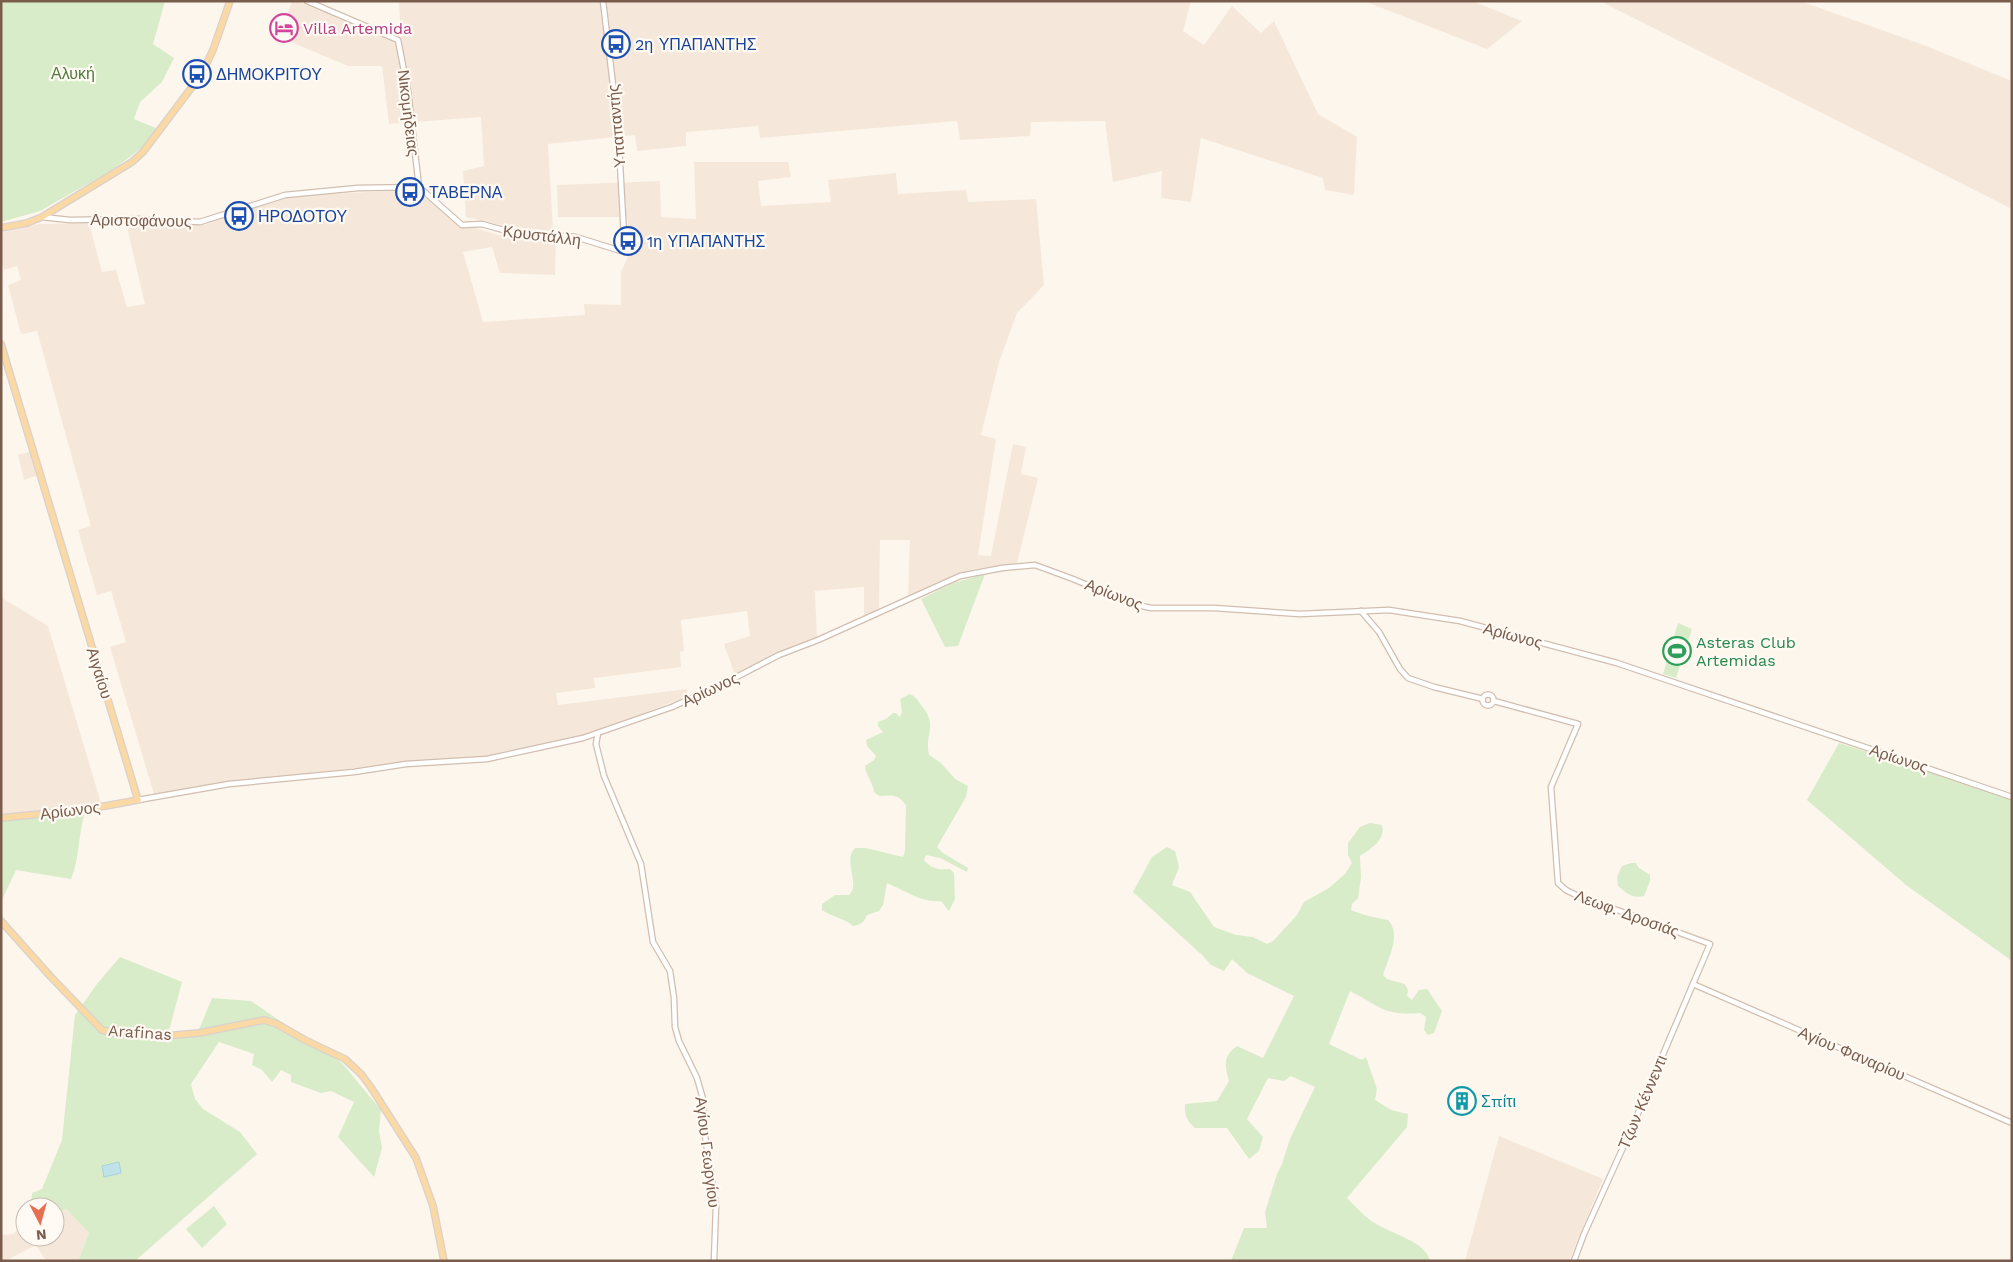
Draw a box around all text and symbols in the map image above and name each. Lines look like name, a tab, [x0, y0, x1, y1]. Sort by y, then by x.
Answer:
hotel icon: Villa Artemida	[269, 13, 299, 43]
place label: Villa Artemida	[303, 19, 412, 38]
bus stop icon: 2η ΥΠΑΠΑΝΤΗΣ	[601, 29, 631, 59]
place label: 2η ΥΠΑΠΑΝΤΗΣ	[635, 35, 757, 54]
bus stop icon: ΔΗΜΟΚΡΙΤΟΥ	[182, 59, 212, 89]
park label: Αλυκή	[51, 64, 95, 83]
place label: ΔΗΜΟΚΡΙΤΟΥ	[216, 65, 322, 84]
street label: Νικομήδειας	[394, 69, 423, 158]
street label: Υπαπαντής	[603, 83, 630, 168]
bus stop icon: ΤΑΒΕΡΝΑ	[395, 177, 425, 207]
place label: ΤΑΒΕΡΝΑ	[429, 183, 503, 202]
bus stop icon: ΗΡΟΔΟΤΟΥ	[224, 201, 254, 231]
place label: ΗΡΟΔΟΤΟΥ	[258, 207, 348, 226]
street label: Αριστοφάνους	[90, 210, 192, 231]
street label: Κρυστάλλη	[502, 221, 582, 250]
bus stop icon: 1η ΥΠΑΠΑΝΤΗΣ	[613, 226, 643, 256]
place label: 1η ΥΠΑΠΑΝΤΗΣ	[647, 232, 766, 251]
street label: Αρίωνος	[1082, 575, 1146, 614]
street label: Αρίωνος	[1481, 618, 1545, 653]
place label: Asteras Club Artemidas	[1696, 633, 1796, 670]
sports icon: Asteras Club Artemidas	[1662, 636, 1692, 666]
street label: Αιγαίου	[83, 645, 116, 701]
street label: Αρίωνος	[679, 668, 742, 711]
street label: Αρίωνος	[1867, 740, 1931, 777]
street label: Αρίωνος	[39, 797, 101, 824]
street label: Λεωφ. Δροσιάς	[1572, 886, 1682, 941]
street label: Arafinas	[107, 1021, 172, 1044]
street label: Αγίου Φαναρίου	[1795, 1022, 1908, 1085]
street label: Τζων Κέννεντι	[1614, 1052, 1671, 1152]
building icon: Σπίτι	[1447, 1086, 1477, 1116]
place label: Σπίτι	[1481, 1092, 1517, 1111]
street label: Αγίου Γεωργίου	[691, 1095, 724, 1209]
north arrow	[15, 1197, 65, 1247]
text: N	[35, 1226, 47, 1243]

